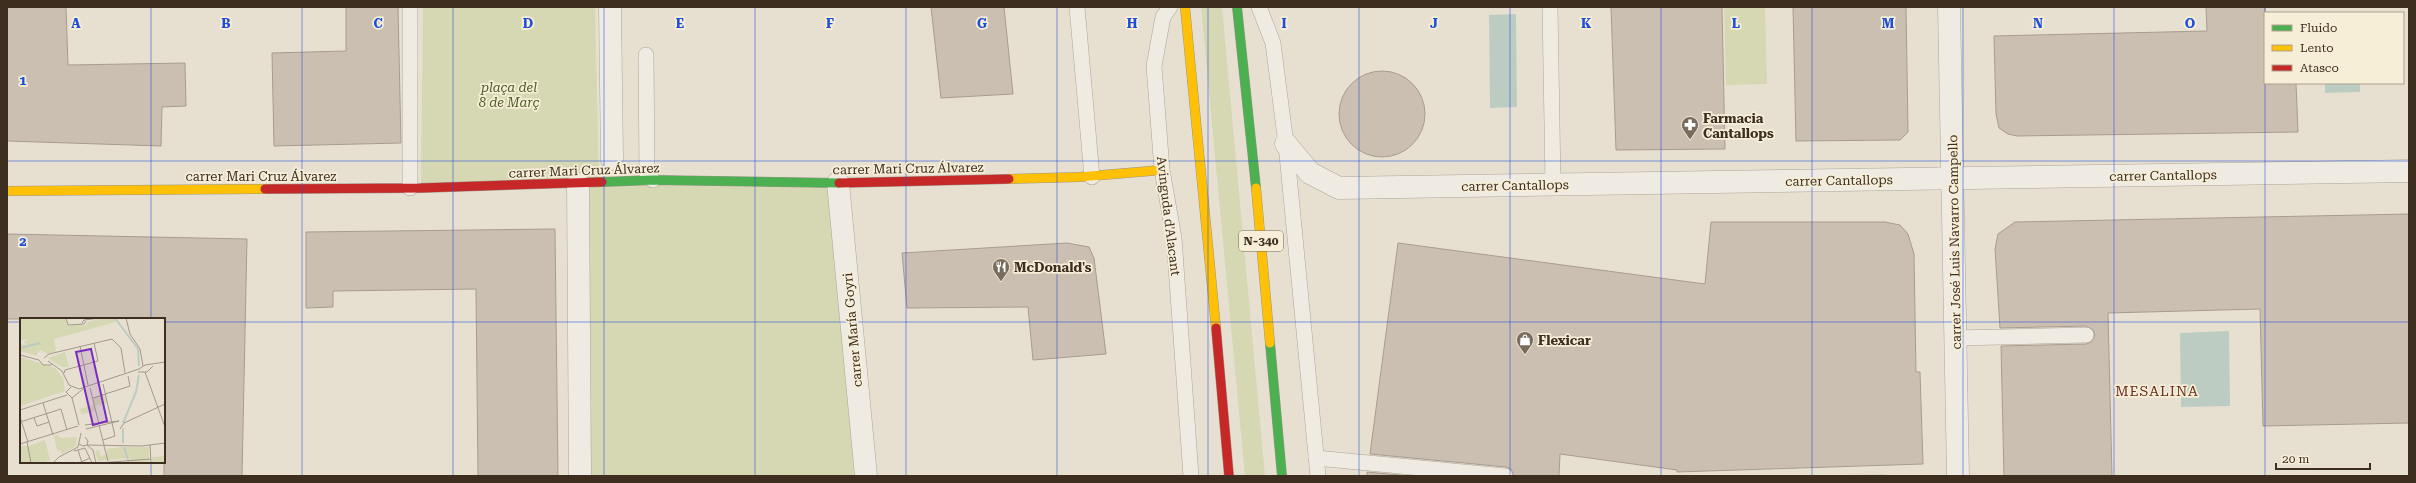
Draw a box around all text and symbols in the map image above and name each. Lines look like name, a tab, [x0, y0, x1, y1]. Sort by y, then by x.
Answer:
legend	[2264, 12, 2404, 84]
text: A	[71, 16, 81, 31]
text: B	[221, 16, 231, 31]
text: C	[373, 16, 383, 31]
text: D	[523, 16, 533, 31]
text: E	[676, 16, 684, 31]
text: F	[826, 16, 834, 31]
text: G	[977, 16, 987, 31]
text: H	[1127, 16, 1138, 31]
text: I	[1281, 16, 1287, 31]
text: J	[1430, 16, 1438, 31]
text: K	[1581, 16, 1592, 31]
text: L	[1732, 16, 1740, 31]
text: M	[1882, 16, 1895, 31]
text: N	[2033, 16, 2043, 31]
text: O	[2185, 16, 2196, 31]
text: Fluido	[2300, 21, 2337, 35]
text: Lento	[2300, 41, 2334, 55]
text: Atasco	[2300, 61, 2339, 75]
text: 1	[19, 73, 27, 88]
park label: plaça del 8 de Març	[479, 80, 540, 110]
place label: Farmacia Cantallops	[1703, 111, 1774, 141]
pharmacy icon: Farmacia Cantallops	[1680, 115, 1700, 140]
street label: carrer José Luis Navarro Campello	[1945, 134, 1964, 350]
street label: Avinguda d'Alacant	[1154, 155, 1183, 277]
street label: carrer Mari Cruz Álvarez	[508, 159, 660, 181]
street label: carrer Mari Cruz Álvarez	[832, 159, 984, 177]
street label: carrer Cantallops	[2109, 167, 2217, 184]
street label: carrer Mari Cruz Álvarez	[186, 168, 336, 184]
street label: carrer Cantallops	[1785, 172, 1893, 189]
street label: carrer Cantallops	[1461, 177, 1569, 194]
road number: N-340	[1239, 231, 1283, 251]
text: 2	[19, 234, 27, 249]
restaurant icon: McDonald's	[991, 257, 1011, 282]
place label: McDonald's	[1014, 260, 1092, 275]
street label: carrer María Goyri	[840, 272, 865, 388]
inset map	[20, 318, 165, 463]
shop icon: Flexicar	[1515, 330, 1535, 355]
place label: Flexicar	[1538, 333, 1591, 348]
district label: MESALINA	[2115, 383, 2199, 399]
scale bar	[2276, 445, 2370, 471]
text: 20 m	[2282, 452, 2309, 466]

